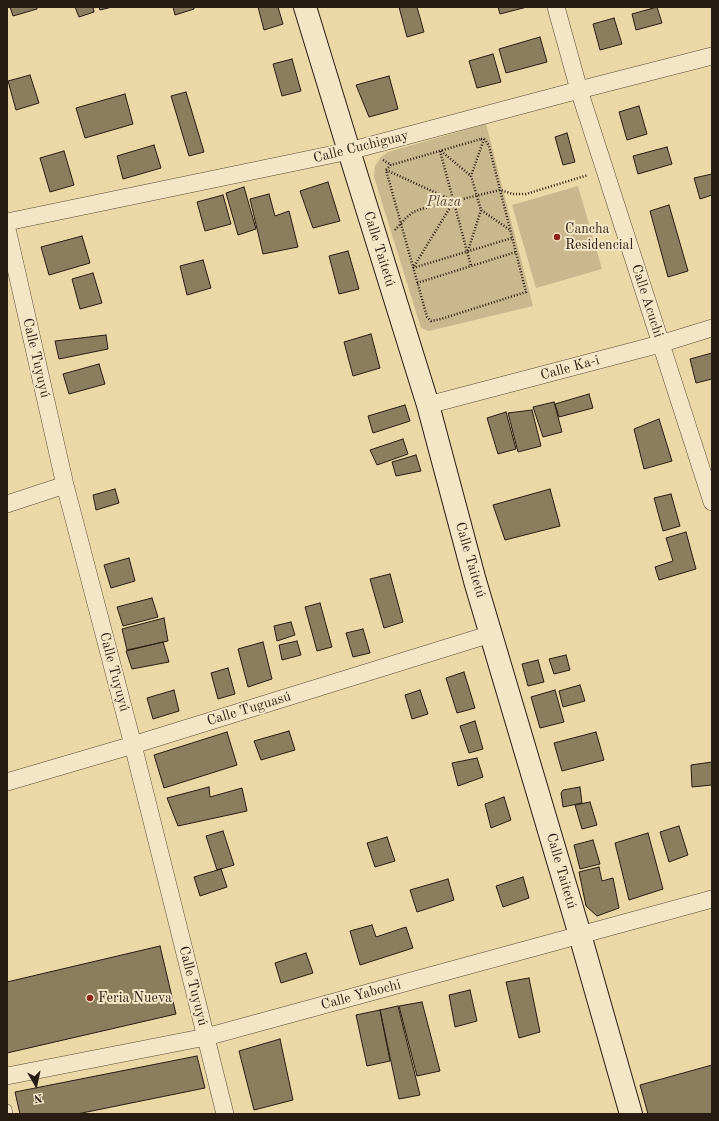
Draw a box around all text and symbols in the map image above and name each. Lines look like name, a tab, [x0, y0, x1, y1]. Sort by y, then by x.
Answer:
street label: Calle Cuchiguay	[312, 127, 410, 167]
park label: Plaza	[427, 194, 461, 210]
street label: Calle Taitetú	[360, 209, 398, 289]
place label: Cancha Residencial	[565, 221, 633, 254]
marker: Cancha Residencial	[552, 232, 562, 242]
street label: Calle Acuchi	[627, 262, 667, 340]
street label: Calle Tuyuyú	[19, 316, 53, 400]
street label: Calle Ka-i	[539, 352, 601, 384]
street label: Calle Taitetú	[451, 520, 489, 600]
street label: Calle Tuyuyú	[95, 630, 133, 714]
street label: Calle Tuguasú	[205, 688, 293, 730]
street label: Calle Taitetú	[542, 831, 580, 911]
street label: Calle Tuyuyú	[175, 944, 211, 1028]
street label: Calle Yabochi	[319, 976, 403, 1014]
place label: Feria Nueva	[98, 990, 172, 1006]
marker: Feria Nueva	[85, 993, 95, 1003]
north arrow	[16, 1065, 56, 1105]
text: N	[33, 1091, 43, 1103]

